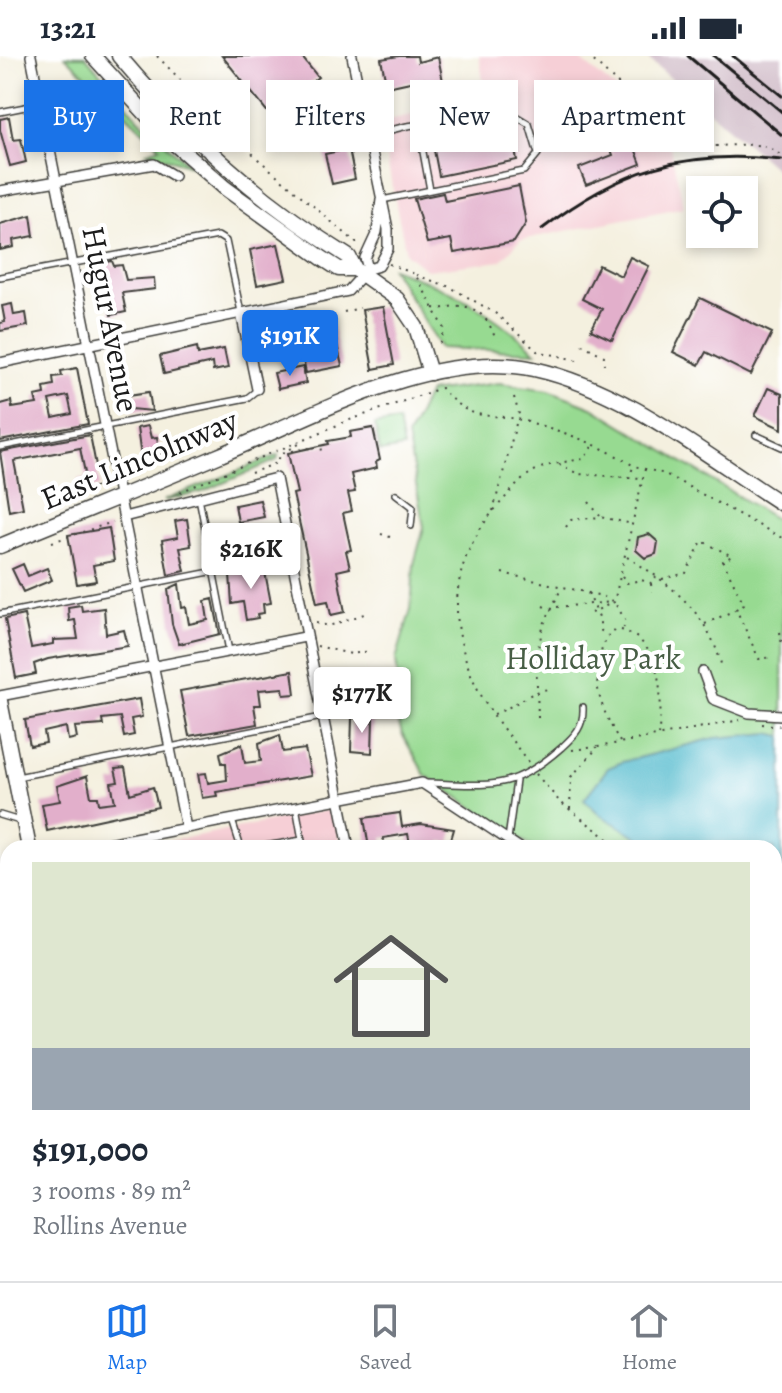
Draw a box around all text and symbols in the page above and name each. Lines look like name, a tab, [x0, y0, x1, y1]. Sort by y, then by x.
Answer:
text: 13:21	[40, 8, 96, 48]
chip: Buy	[24, 80, 124, 152]
chip: Rent	[140, 80, 250, 152]
chip: Filters	[266, 80, 394, 152]
chip: New	[410, 80, 518, 152]
chip: Apartment	[534, 80, 714, 152]
map controls	[686, 176, 758, 248]
button: locate	[686, 176, 758, 248]
street label: Hugur Avenue	[71, 222, 151, 416]
pin: $191K	[234, 310, 346, 378]
text: $191K	[260, 318, 320, 353]
street label: East Lincolnway	[34, 397, 245, 520]
pin: $216K	[195, 523, 307, 591]
text: $216K	[219, 531, 283, 566]
park label: Holliday Park	[505, 636, 681, 680]
pin: $177K	[306, 667, 418, 735]
text: $177K	[332, 675, 392, 710]
icon: home	[319, 914, 463, 1058]
text: $191,000	[32, 1126, 148, 1173]
text: 3 rooms · 89 m²	[32, 1173, 191, 1208]
text: Rollins Avenue	[32, 1208, 187, 1243]
tab: Map	[105, 1299, 149, 1377]
tab: Saved	[359, 1299, 411, 1377]
tab: Home	[622, 1299, 677, 1377]

